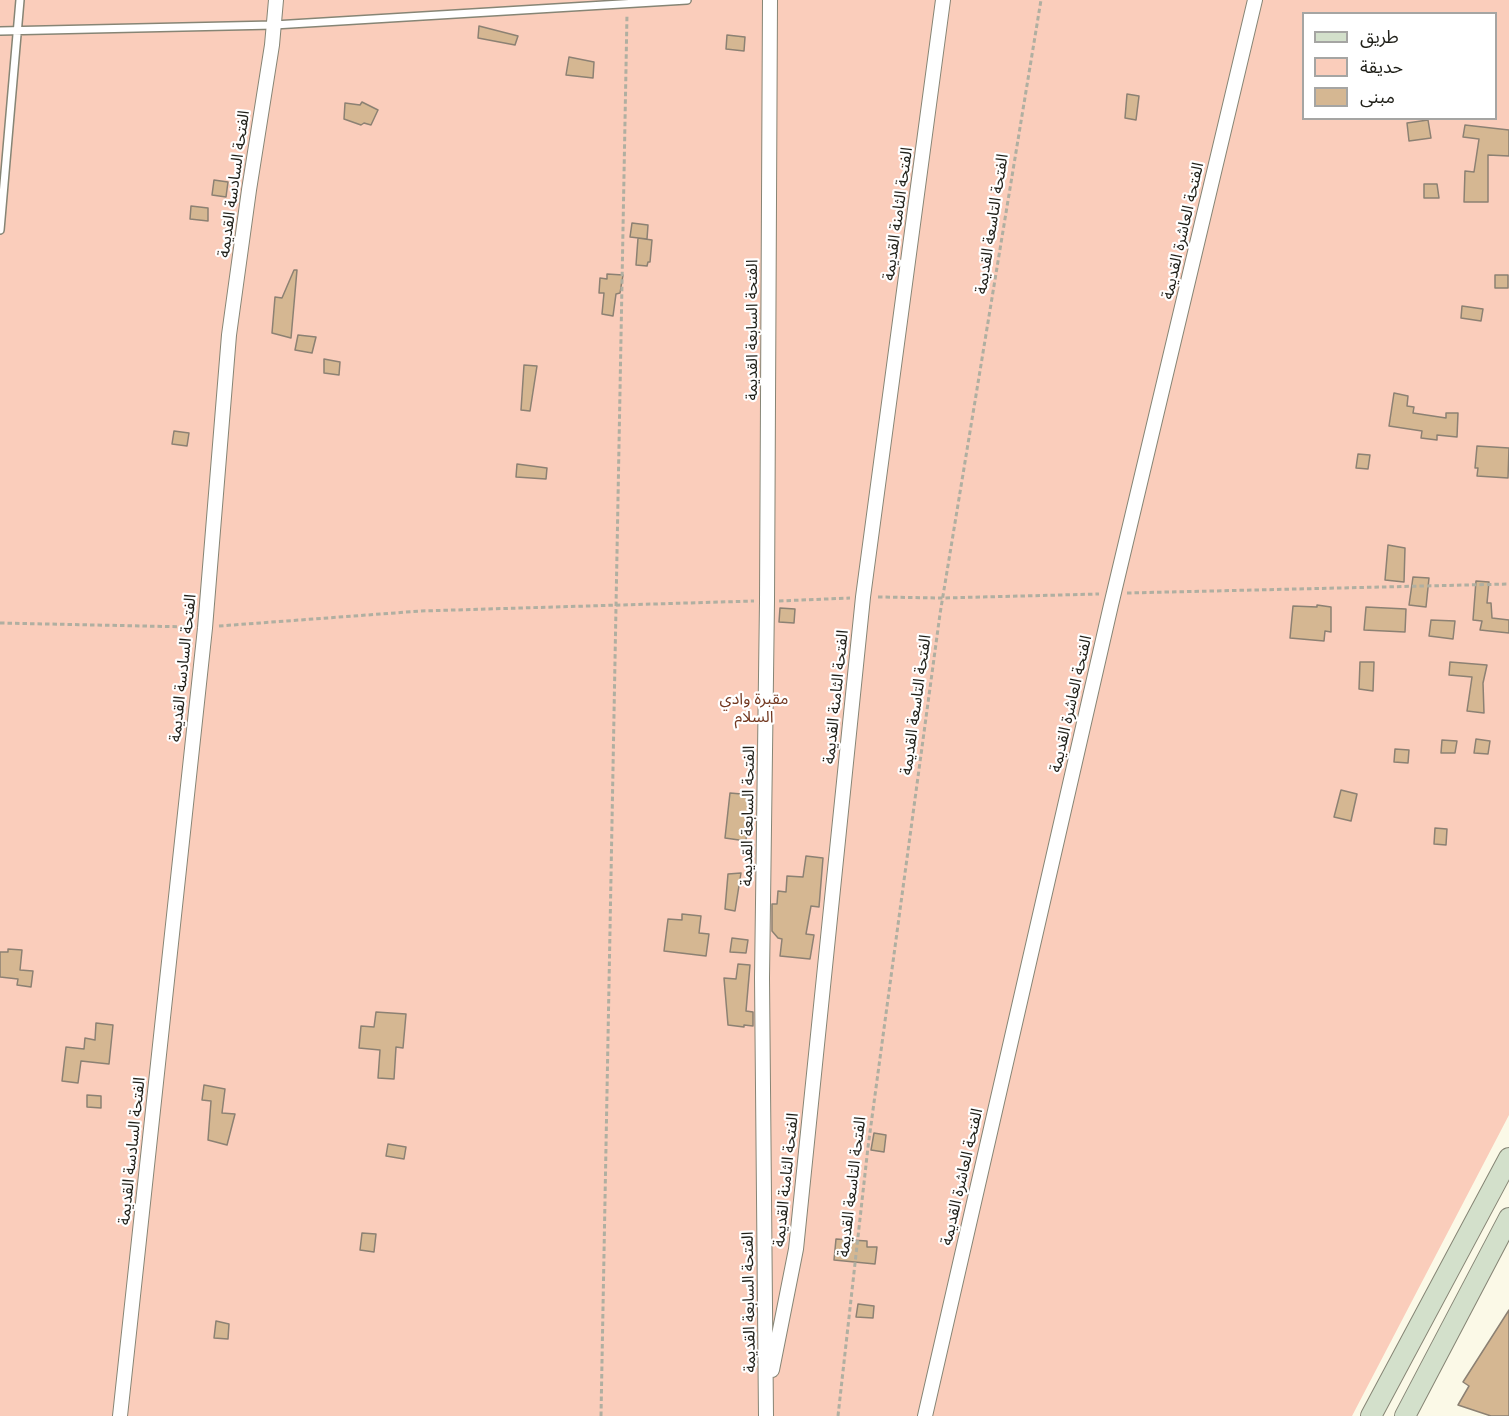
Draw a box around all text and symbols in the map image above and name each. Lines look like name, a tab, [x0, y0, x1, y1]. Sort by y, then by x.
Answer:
legend	[1302, 12, 1497, 120]
text: طريق	[1360, 25, 1399, 48]
text: حديقة	[1360, 55, 1403, 78]
text: مبنى	[1360, 85, 1395, 108]
street label: الفتحة السادسة القديمة	[214, 109, 254, 259]
street label: الفتحة الثامنة القديمة	[879, 146, 917, 282]
street label: الفتحة التاسعة القديمة	[971, 153, 1013, 295]
street label: الفتحة العاشرة القديمة	[1158, 161, 1208, 301]
street label: الفتحة السابعة القديمة	[742, 259, 762, 401]
street label: الفتحة السادسة القديمة	[166, 593, 200, 743]
street label: الفتحة الثامنة القديمة	[819, 629, 853, 765]
street label: الفتحة التاسعة القديمة	[897, 634, 935, 776]
street label: الفتحة العاشرة القديمة	[1046, 634, 1096, 774]
park label: مقبرة وادي السلام	[720, 689, 788, 727]
street label: الفتحة السابعة القديمة	[737, 745, 759, 887]
street label: الفتحة السادسة القديمة	[115, 1076, 149, 1226]
street label: الفتحة العاشرة القديمة	[937, 1107, 987, 1247]
street label: الفتحة الثامنة القديمة	[769, 1112, 803, 1248]
street label: الفتحة التاسعة القديمة	[834, 1116, 870, 1258]
street label: الفتحة السابعة القديمة	[738, 1231, 760, 1373]

